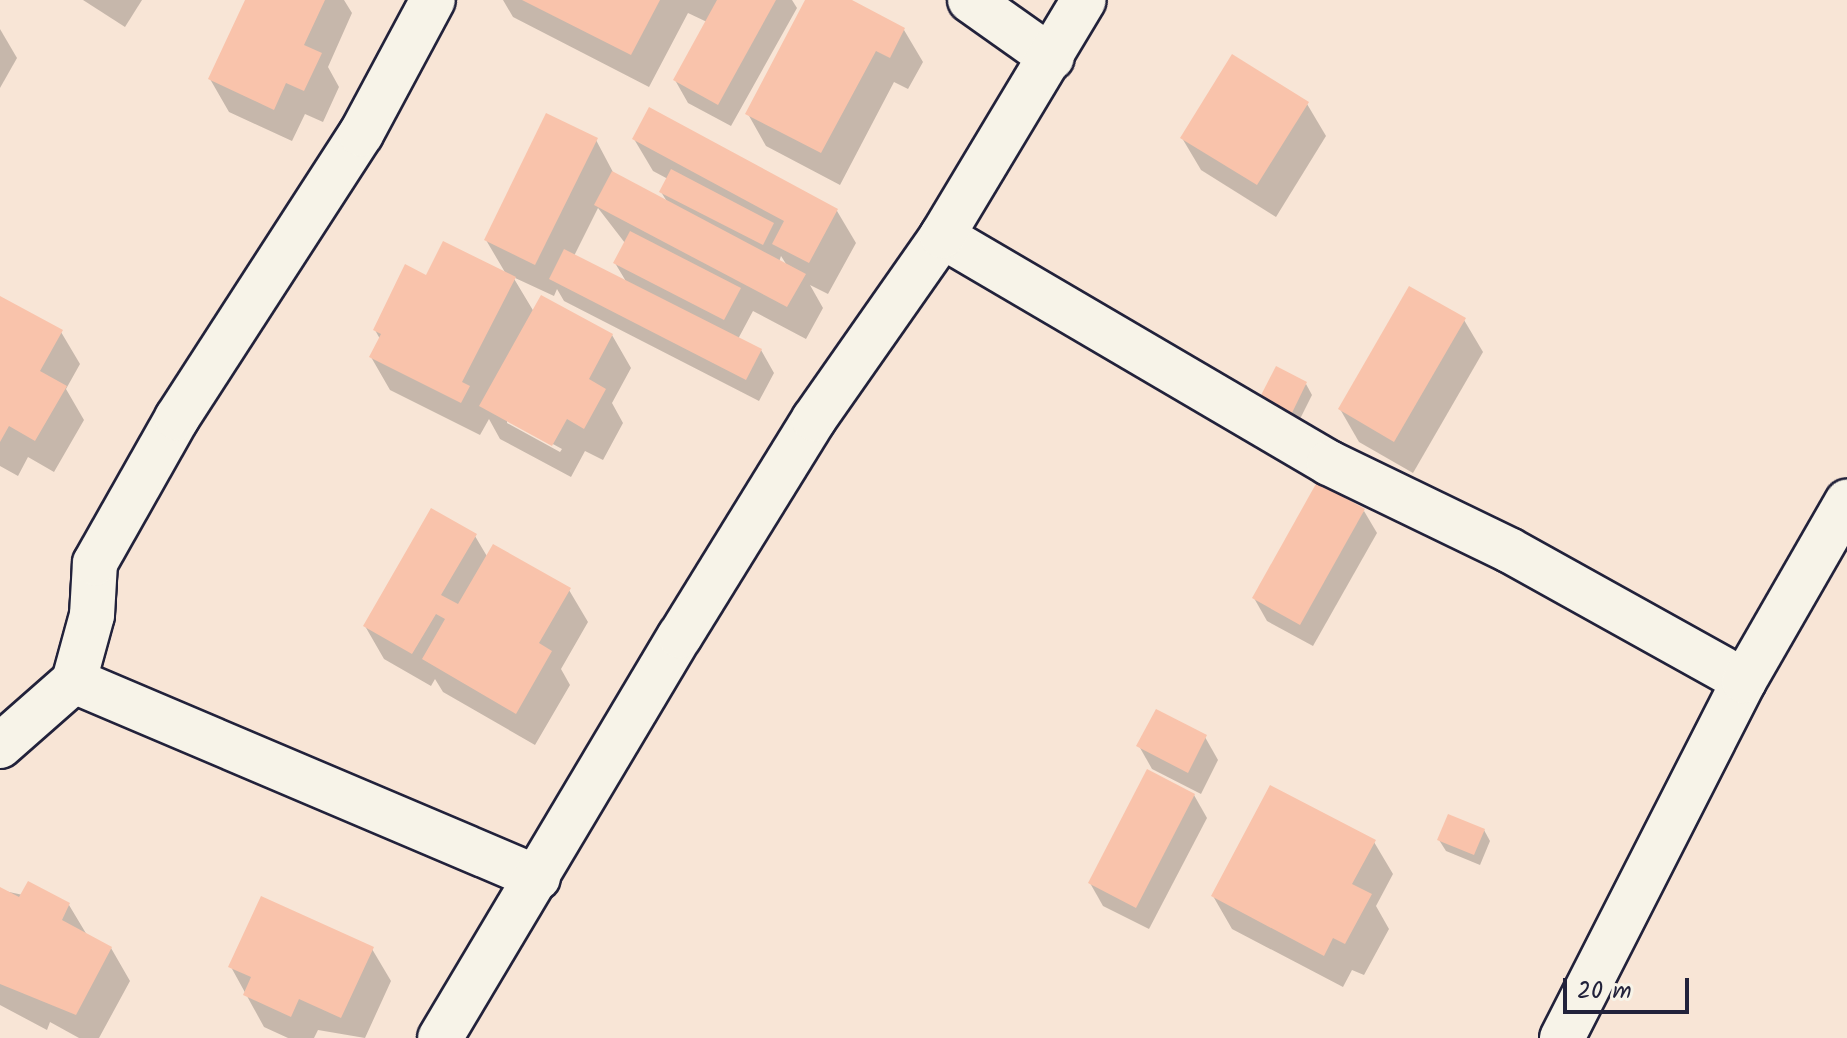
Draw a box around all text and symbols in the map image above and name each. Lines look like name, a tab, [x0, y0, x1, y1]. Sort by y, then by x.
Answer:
scale bar	[1567, 962, 1693, 1012]
text: 20 m	[1577, 972, 1632, 1011]

